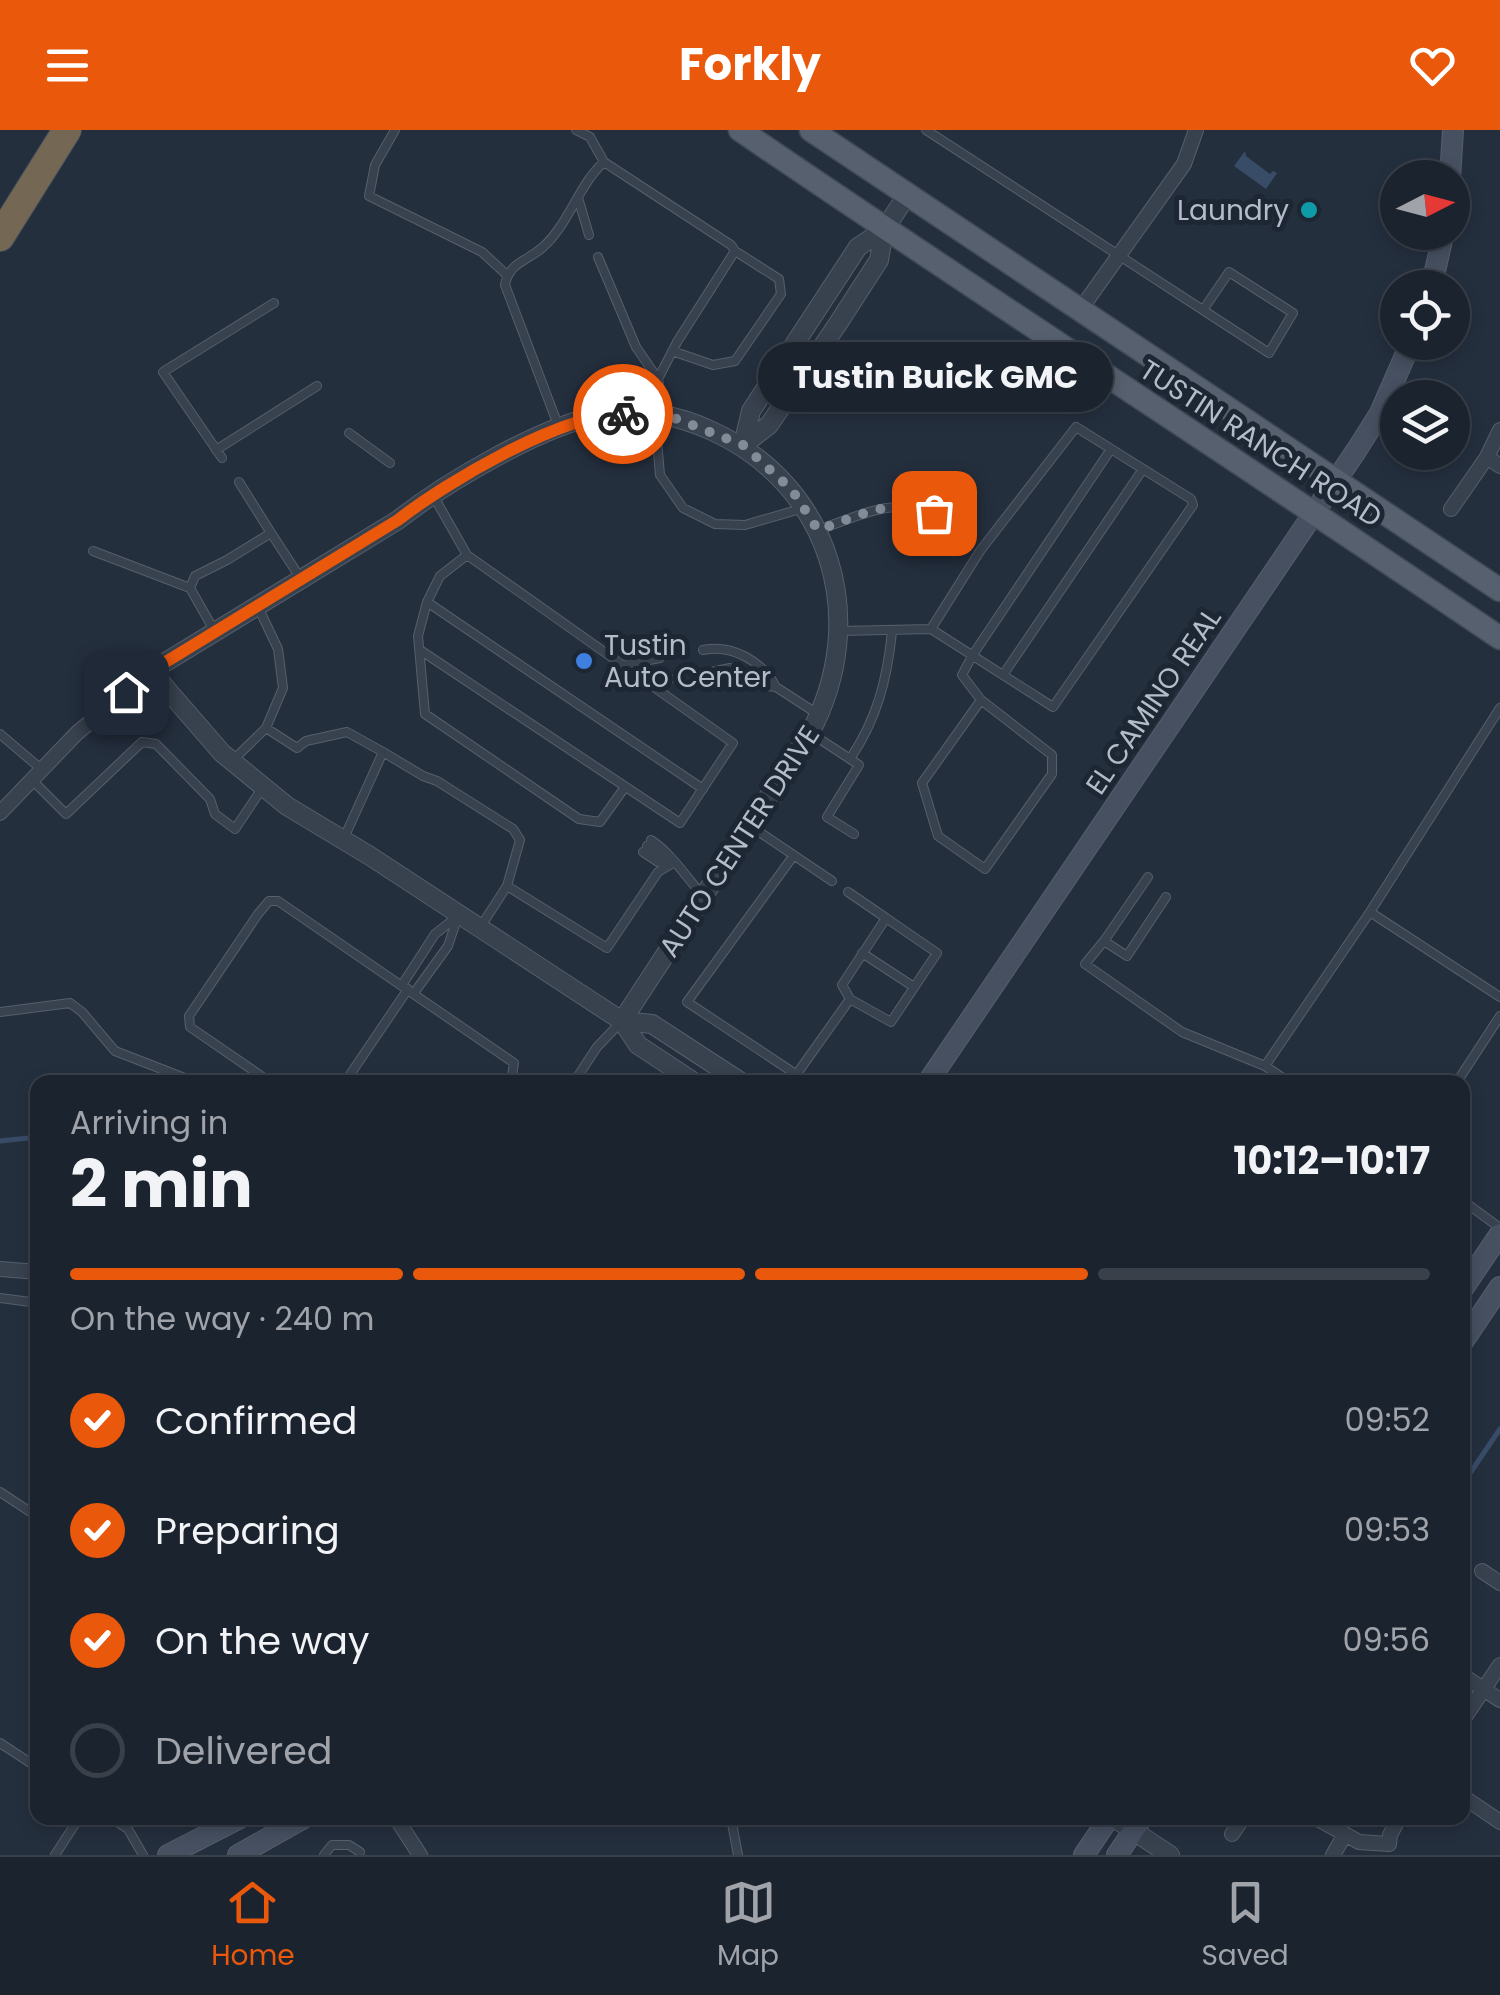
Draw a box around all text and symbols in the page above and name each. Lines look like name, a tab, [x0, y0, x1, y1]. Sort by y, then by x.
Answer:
text: Forkly	[679, 33, 821, 96]
icon: menu	[40, 38, 95, 93]
icon: heart	[1405, 38, 1460, 93]
north arrow	[1380, 160, 1470, 250]
map controls	[1380, 160, 1470, 470]
place label: Laundry	[1177, 191, 1289, 230]
marker: Laundry	[1298, 199, 1320, 221]
button: locate	[1380, 270, 1470, 360]
callout: Tustin Buick GMC	[756, 343, 1112, 413]
street label: TUSTIN RANCH ROAD	[1132, 350, 1389, 536]
text: Tustin Buick GMC	[793, 354, 1078, 399]
courier	[573, 364, 673, 464]
button: layers	[1380, 380, 1470, 470]
icon: bike	[596, 387, 651, 442]
pin	[892, 471, 977, 556]
icon: bag	[907, 486, 962, 541]
street label: EL CAMINO REAL	[1077, 600, 1230, 802]
place label: Tustin Auto Center	[604, 626, 771, 697]
pin	[84, 650, 169, 735]
marker: Tustin Auto Center	[573, 650, 595, 672]
icon: home	[99, 665, 154, 720]
street label: AUTO CENTER DRIVE	[650, 718, 829, 965]
text: Arriving in	[70, 1100, 228, 1145]
text: 10:12–10:17	[1233, 1134, 1430, 1187]
text: 2 min	[70, 1139, 253, 1230]
text: On the way · 240 m	[70, 1296, 375, 1341]
icon: check	[70, 1393, 125, 1448]
text: Confirmed	[155, 1394, 357, 1447]
text: 09:52	[1344, 1397, 1430, 1442]
icon: check	[70, 1503, 125, 1558]
text: Preparing	[155, 1504, 340, 1557]
text: 09:53	[1344, 1507, 1430, 1552]
icon: check	[70, 1613, 125, 1668]
text: On the way	[155, 1614, 369, 1667]
text: 09:56	[1343, 1617, 1430, 1662]
text: Delivered	[155, 1724, 332, 1777]
tab: Home	[211, 1875, 295, 1977]
tab: Map	[717, 1875, 779, 1977]
tab: Saved	[1201, 1875, 1289, 1977]

